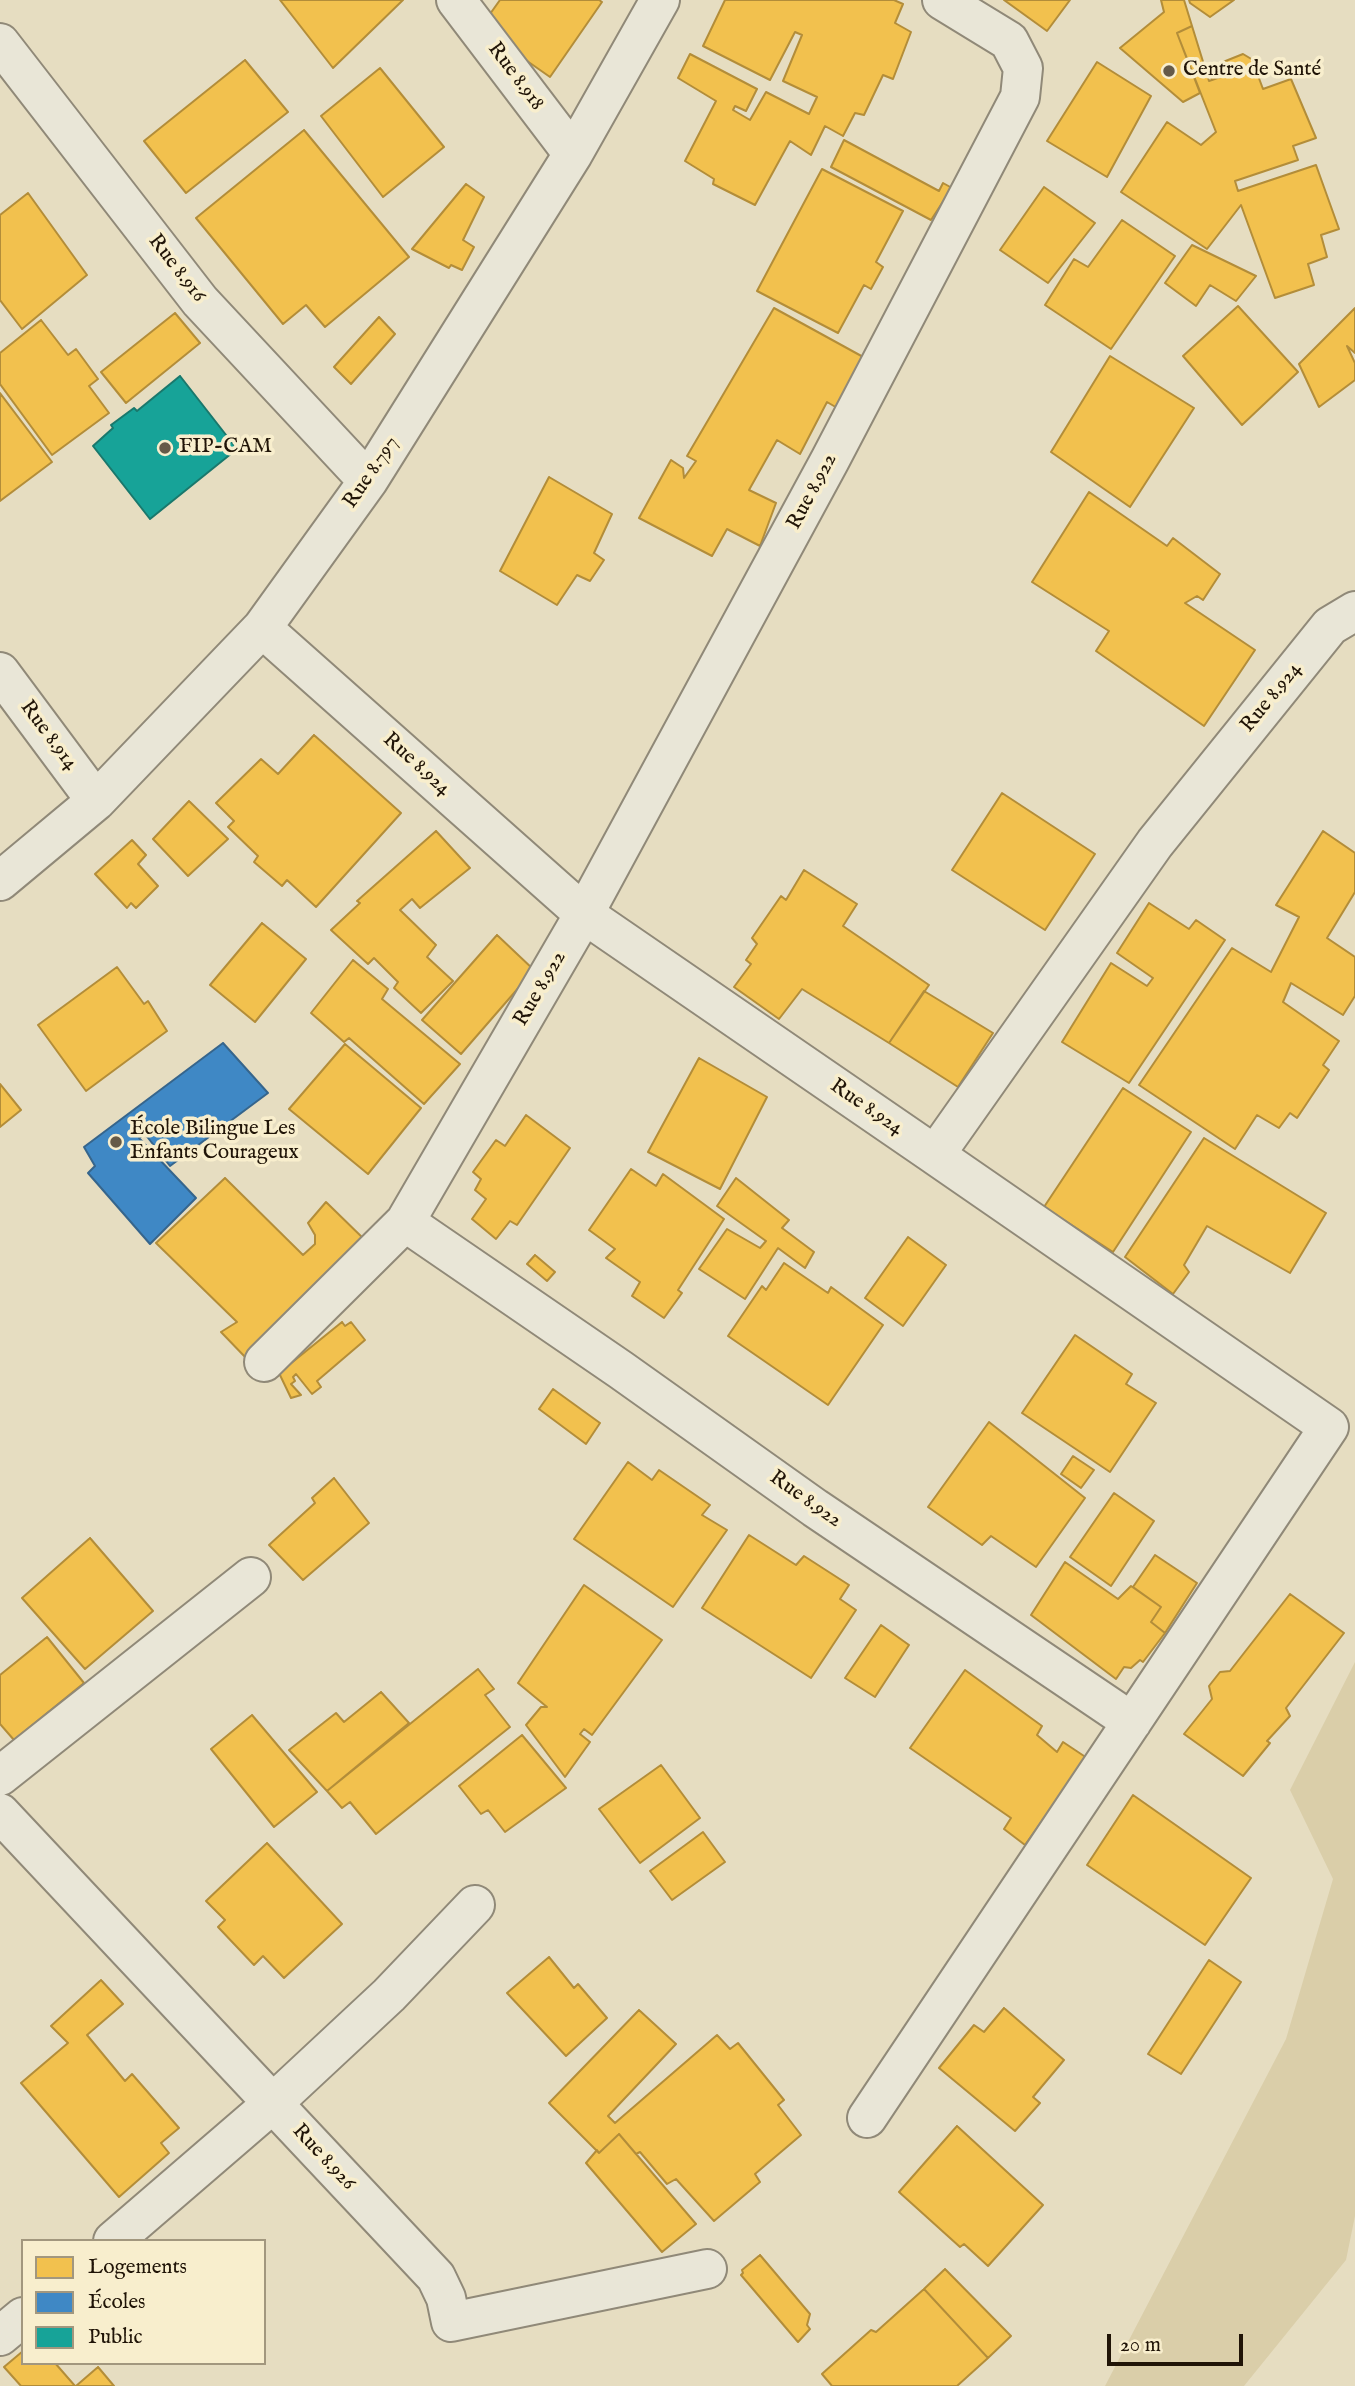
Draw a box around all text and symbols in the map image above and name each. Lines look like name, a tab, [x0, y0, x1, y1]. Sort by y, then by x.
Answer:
street label: Rue 8.918	[481, 38, 549, 116]
place label: Centre de Santé	[1183, 58, 1321, 84]
marker: Centre de Santé	[1161, 63, 1177, 79]
street label: Rue 8.916	[142, 230, 210, 308]
street label: Rue 8.797	[339, 432, 405, 514]
place label: FIP-CAM	[179, 435, 272, 461]
marker: FIP-CAM	[157, 440, 173, 456]
street label: Rue 8.922	[782, 450, 844, 534]
street label: Rue 8.924	[1236, 658, 1308, 738]
street label: Rue 8.914	[14, 696, 82, 776]
street label: Rue 8.924	[377, 728, 455, 802]
street label: Rue 8.922	[509, 947, 573, 1031]
street label: Rue 8.924	[825, 1074, 907, 1142]
place label: École Bilingue Les Enfants Courageux	[130, 1117, 299, 1167]
marker: École Bilingue Les Enfants Courageux	[108, 1134, 124, 1150]
street label: Rue 8.922	[764, 1466, 846, 1534]
street label: Rue 8.926	[286, 2120, 360, 2196]
legend	[21, 2239, 266, 2365]
text: Logements	[88, 2254, 187, 2281]
text: Écoles	[88, 2289, 145, 2316]
scale bar	[1110, 2320, 1246, 2364]
text: Public	[88, 2324, 142, 2351]
text: 20 m	[1120, 2332, 1161, 2359]

